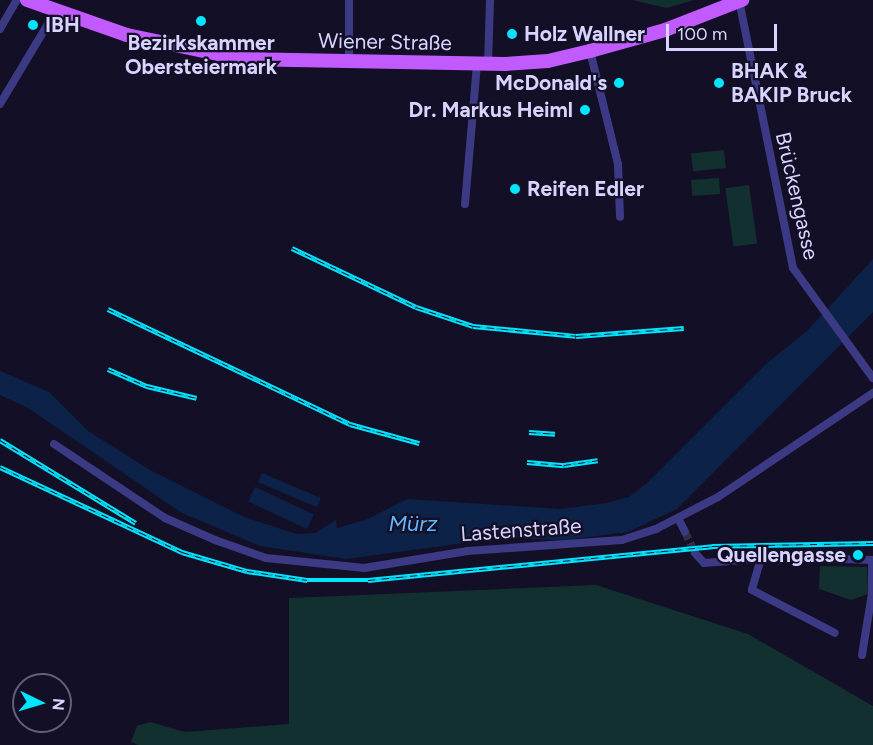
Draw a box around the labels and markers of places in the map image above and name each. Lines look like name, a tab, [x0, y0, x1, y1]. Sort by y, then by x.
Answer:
place label: IBH	[45, 12, 80, 38]
marker: Bezirkskammer Obersteiermark	[194, 14, 208, 28]
marker: IBH	[26, 18, 40, 32]
place label: Holz Wallner	[524, 21, 645, 47]
marker: Holz Wallner	[505, 27, 519, 41]
place label: Bezirkskammer Obersteiermark	[125, 30, 277, 80]
place label: BHAK & BAKIP Bruck	[731, 58, 852, 108]
place label: McDonald's	[495, 70, 607, 96]
marker: McDonald's	[612, 76, 626, 90]
marker: BHAK & BAKIP Bruck	[712, 76, 726, 90]
place label: Dr. Markus Heiml	[409, 97, 573, 123]
marker: Dr. Markus Heiml	[578, 103, 592, 117]
place label: Reifen Edler	[527, 176, 644, 202]
marker: Reifen Edler	[508, 182, 522, 196]
place label: Quellengasse	[717, 542, 846, 568]
marker: Quellengasse	[851, 548, 865, 562]

